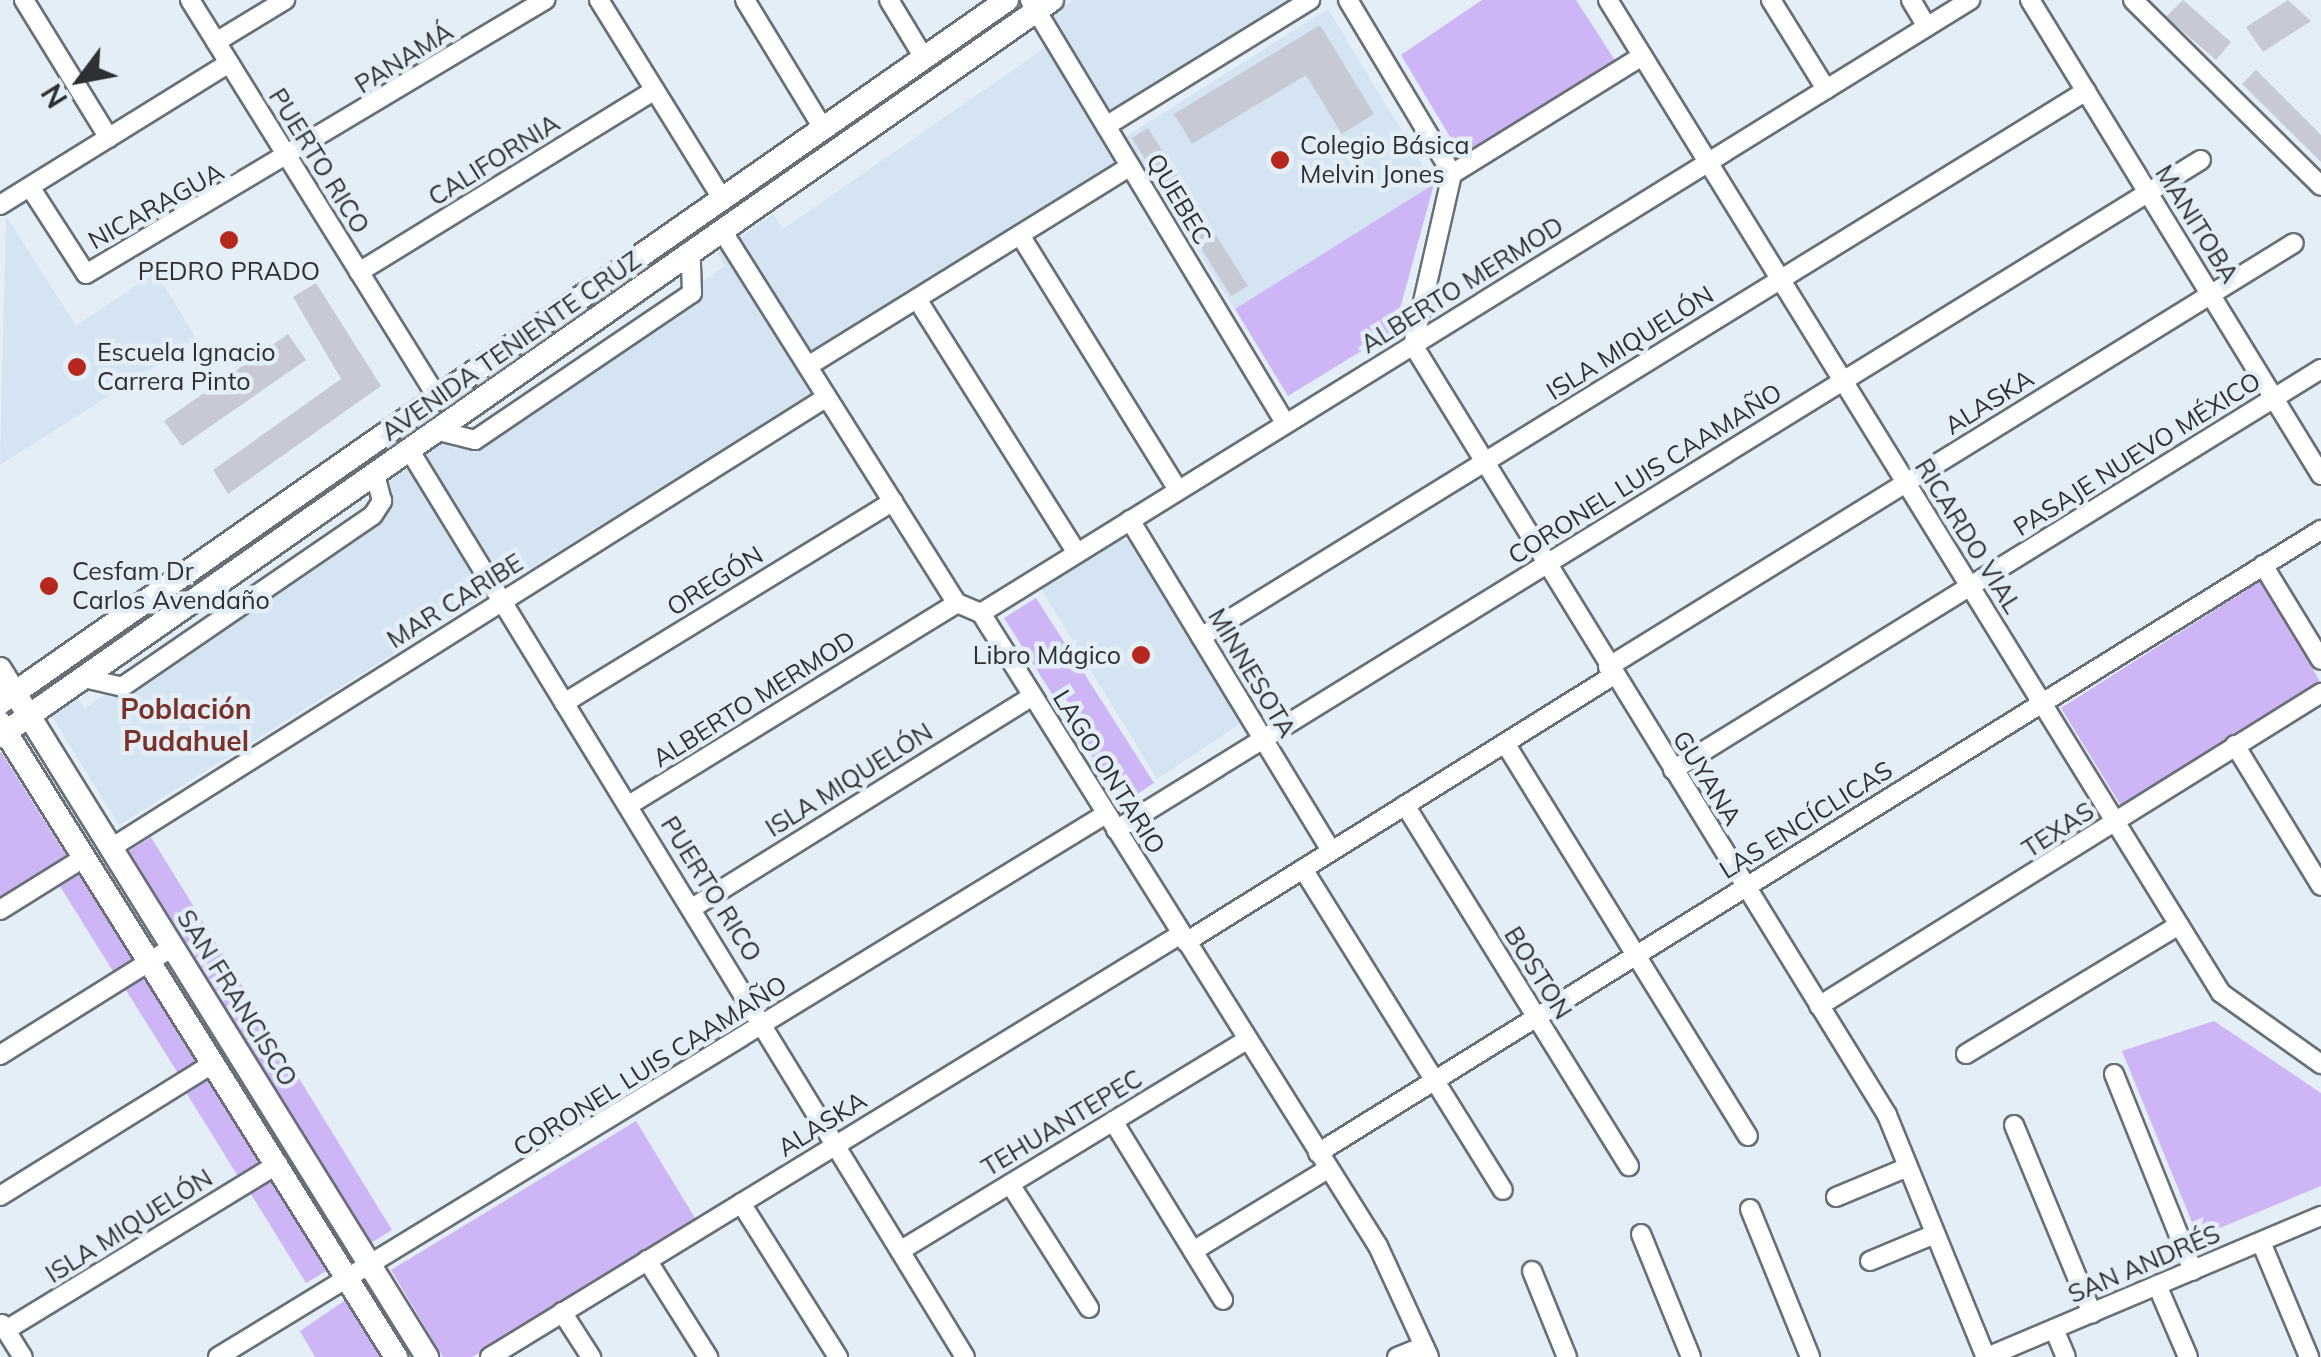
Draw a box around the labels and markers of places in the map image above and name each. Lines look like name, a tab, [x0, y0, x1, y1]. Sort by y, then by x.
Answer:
place label: Colegio Básica Melvin Jones	[1300, 131, 1469, 190]
marker: Colegio Básica Melvin Jones	[1269, 149, 1291, 171]
marker: PEDRO PRADO	[218, 229, 240, 251]
place label: PEDRO PRADO	[138, 256, 320, 286]
place label: Escuela Ignacio Carrera Pinto	[97, 338, 276, 397]
marker: Escuela Ignacio Carrera Pinto	[66, 356, 88, 378]
place label: Cesfam Dr Carlos Avendaño	[72, 557, 270, 616]
marker: Cesfam Dr Carlos Avendaño	[36, 573, 62, 599]
place label: Libro Mágico	[973, 640, 1121, 670]
marker: Libro Mágico	[1130, 644, 1152, 666]

